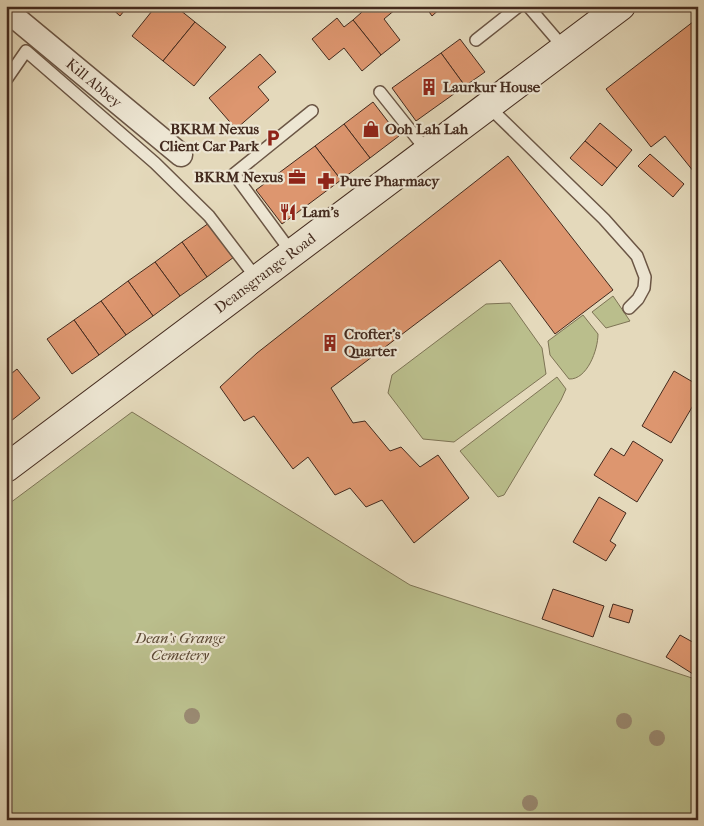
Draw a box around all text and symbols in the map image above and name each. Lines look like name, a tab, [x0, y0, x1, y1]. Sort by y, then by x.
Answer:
street label: Kill Abbey	[62, 54, 126, 112]
building icon: Laurkur House	[419, 77, 439, 97]
place label: Laurkur House	[443, 78, 541, 96]
shop icon: Ooh Lah Lah	[361, 119, 381, 139]
place label: BKRM Nexus Client Car Park	[159, 120, 260, 155]
place label: Ooh Lah Lah	[385, 120, 469, 138]
parking icon: BKRM Nexus Client Car Park	[263, 128, 283, 148]
office icon: BKRM Nexus	[287, 167, 307, 187]
place label: BKRM Nexus	[194, 168, 283, 186]
pharmacy icon: Pure Pharmacy	[316, 171, 336, 191]
place label: Pure Pharmacy	[340, 172, 440, 190]
restaurant icon: Lam's	[278, 202, 298, 222]
place label: Lam's	[302, 203, 340, 221]
street label: Deansgrange Road	[211, 229, 320, 317]
place label: Crofter's Quarter	[344, 325, 401, 360]
building icon: Crofter's Quarter	[320, 333, 340, 353]
park label: Dean's Grange Cemetery	[134, 629, 226, 664]

